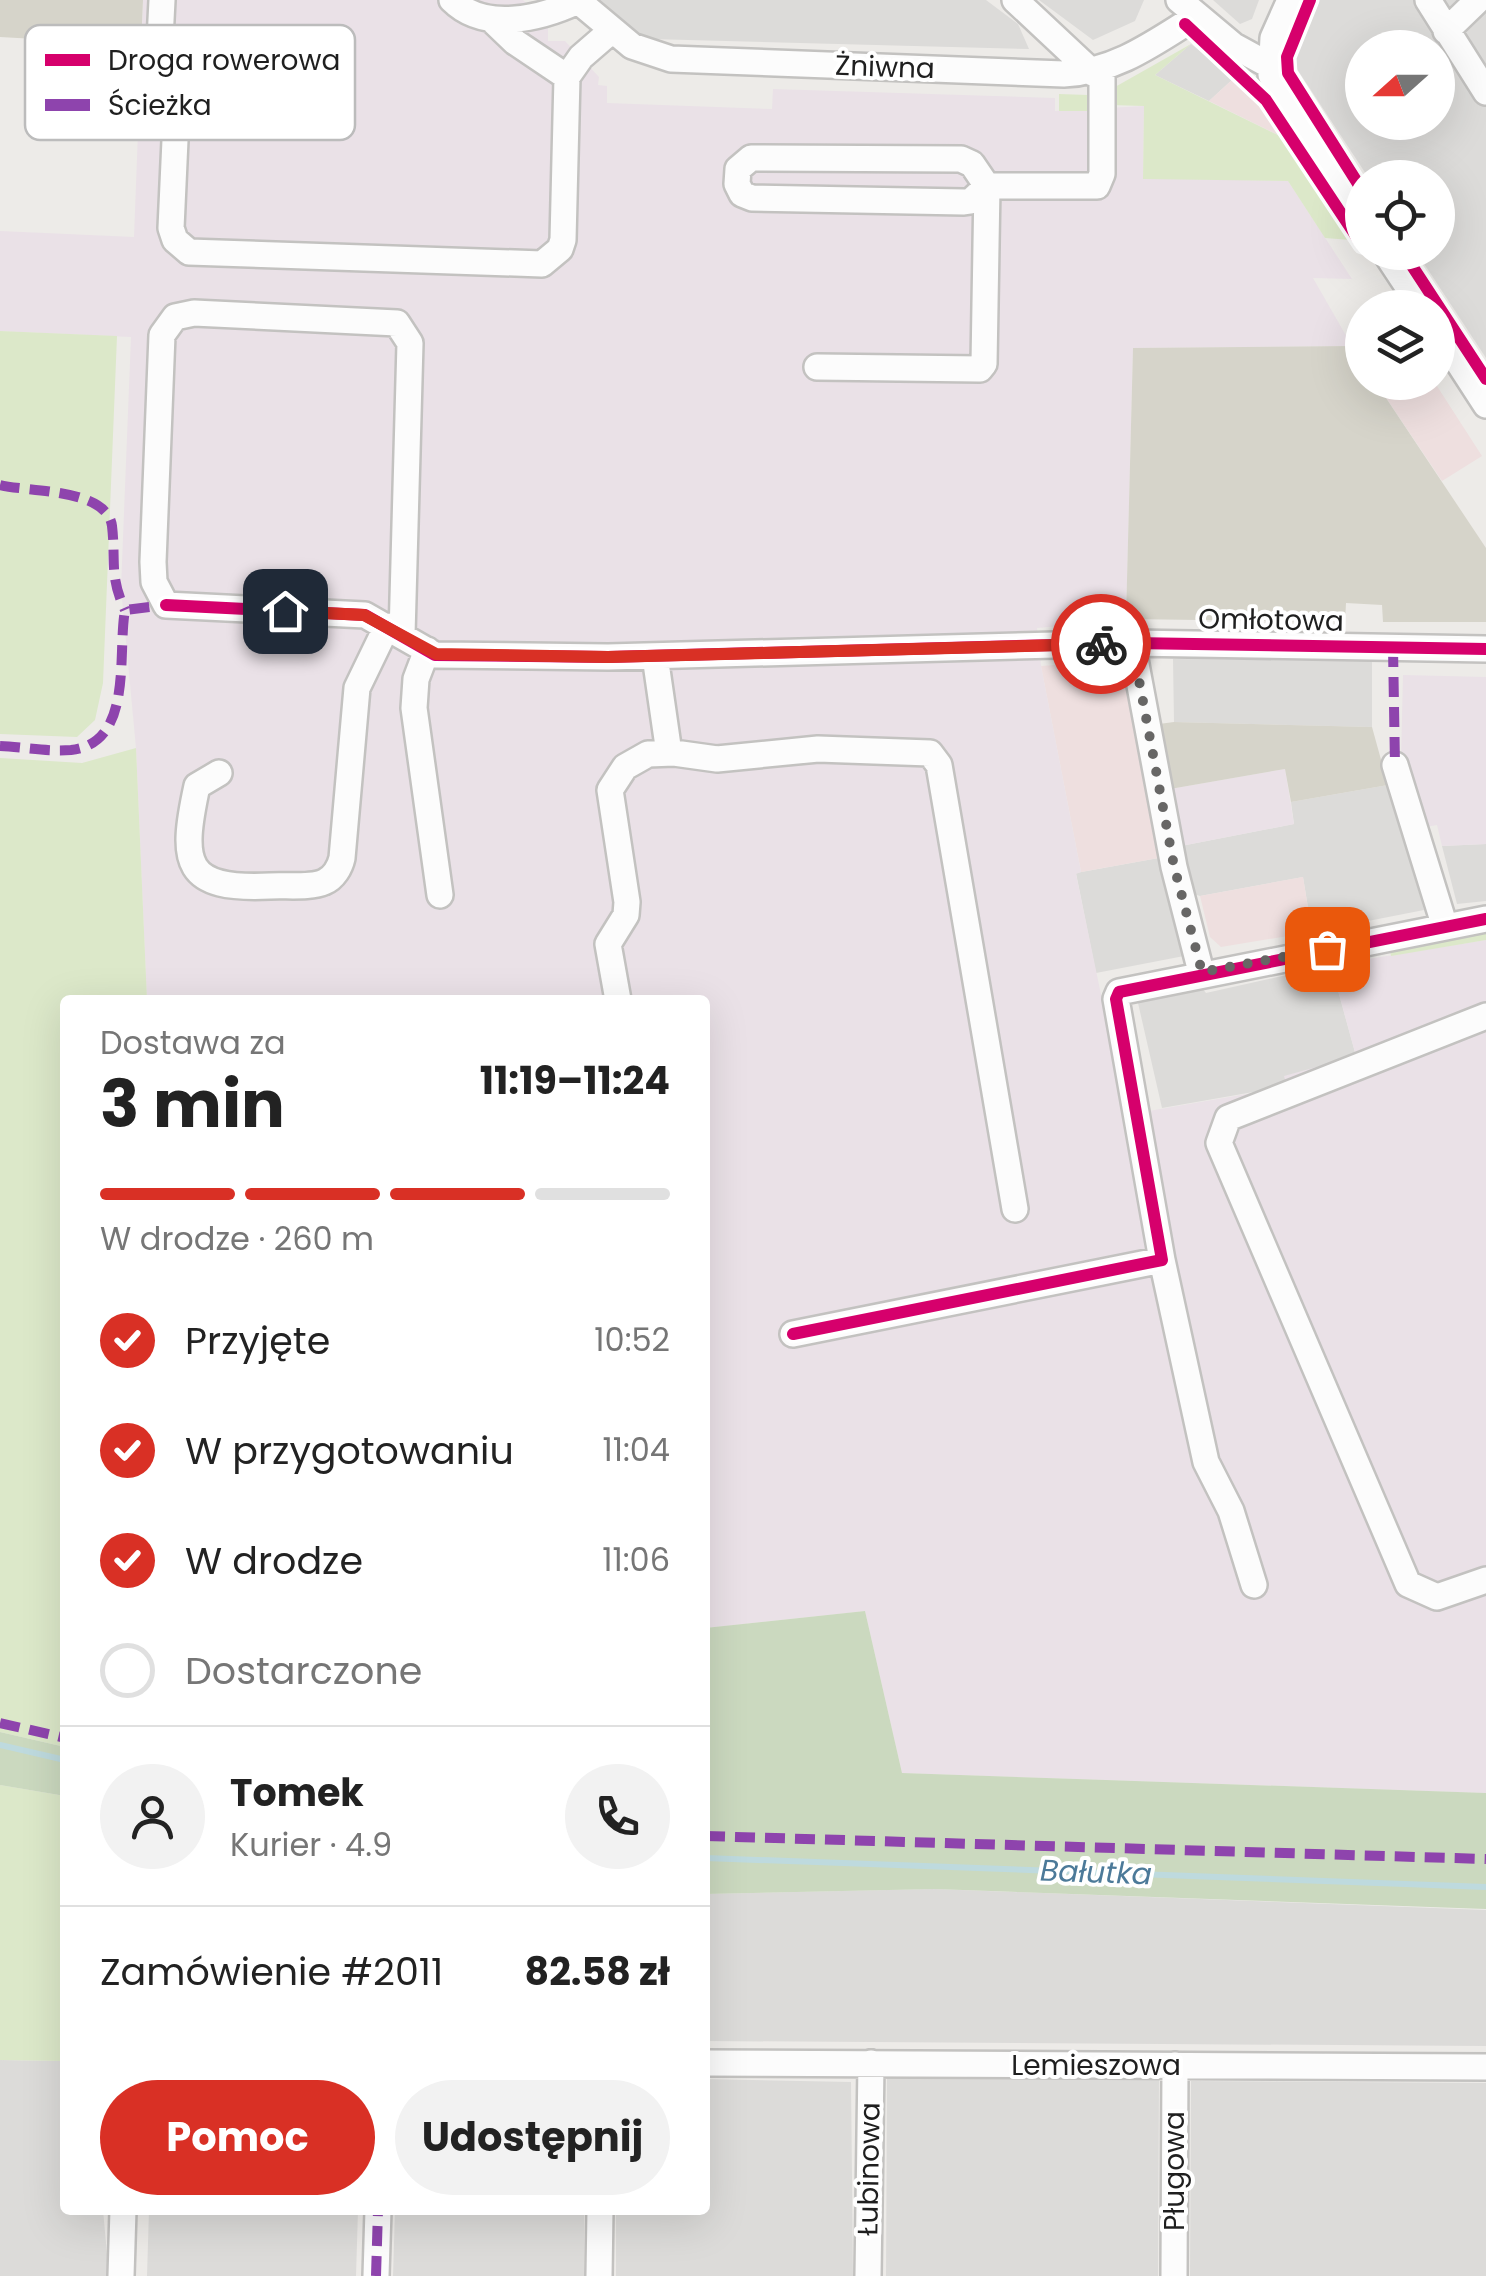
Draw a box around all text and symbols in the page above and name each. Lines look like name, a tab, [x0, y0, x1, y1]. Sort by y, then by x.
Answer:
legend	[25, 25, 355, 140]
north arrow	[1345, 30, 1455, 140]
map controls	[1345, 30, 1455, 400]
text: Droga rowerowa	[108, 41, 340, 80]
street label: Żniwna	[834, 46, 936, 88]
text: Ścieżka	[108, 86, 212, 125]
button: locate	[1345, 160, 1455, 270]
button: layers	[1345, 290, 1455, 400]
pin	[243, 569, 328, 654]
icon: home	[258, 584, 313, 639]
courier	[1051, 594, 1151, 694]
street label: Omłotowa	[1198, 599, 1344, 641]
icon: bike	[1074, 617, 1129, 672]
pin	[1285, 907, 1370, 992]
icon: bag	[1300, 922, 1355, 977]
text: Dostawa za	[100, 1020, 286, 1065]
text: 11:19–11:24	[480, 1054, 670, 1107]
text: 3 min	[100, 1059, 285, 1150]
text: W drodze · 260 m	[100, 1216, 374, 1261]
icon: check	[100, 1313, 155, 1368]
text: Przyjęte	[185, 1314, 330, 1367]
text: 10:52	[594, 1317, 670, 1362]
icon: check	[100, 1423, 155, 1478]
text: W przygotowaniu	[185, 1424, 514, 1477]
text: 11:04	[602, 1427, 670, 1472]
icon: check	[100, 1533, 155, 1588]
text: W drodze	[185, 1534, 363, 1587]
text: 11:06	[602, 1537, 670, 1582]
text: Dostarczone	[185, 1644, 422, 1697]
button: person	[100, 1764, 205, 1869]
button: phone	[565, 1764, 670, 1869]
text: Tomek	[230, 1766, 364, 1819]
text: Kurier · 4.9	[230, 1822, 392, 1867]
water label: Bałutka	[1039, 1849, 1153, 1895]
text: Zamówienie #2011	[100, 1945, 443, 1998]
text: 82.58 zł	[525, 1945, 670, 1998]
street label: Lemieszowa	[1011, 2046, 1181, 2085]
button: Pomoc	[100, 2080, 375, 2195]
button: Udostępnij	[395, 2080, 670, 2195]
street label: Łubinowa	[848, 2102, 890, 2236]
street label: Pługowa	[1155, 2111, 1194, 2231]

